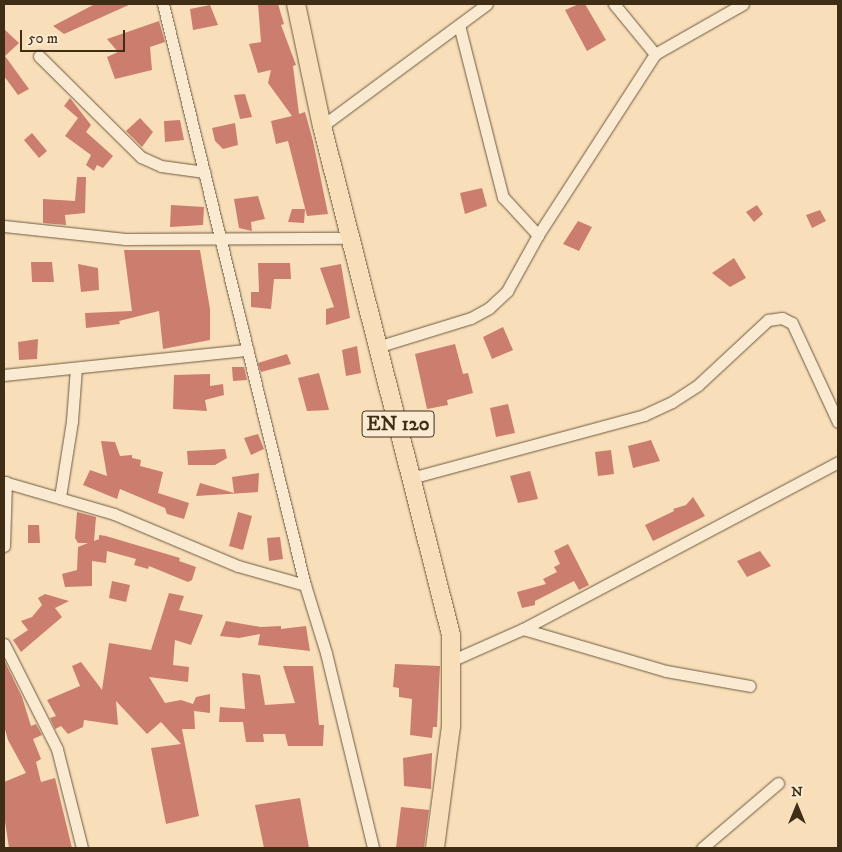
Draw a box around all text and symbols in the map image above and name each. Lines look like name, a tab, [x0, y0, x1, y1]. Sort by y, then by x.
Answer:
scale bar	[22, 20, 128, 52]
text: 50 m	[28, 29, 58, 48]
road number: EN 120	[360, 406, 436, 442]
north arrow	[772, 782, 822, 832]
text: N	[791, 783, 803, 801]

